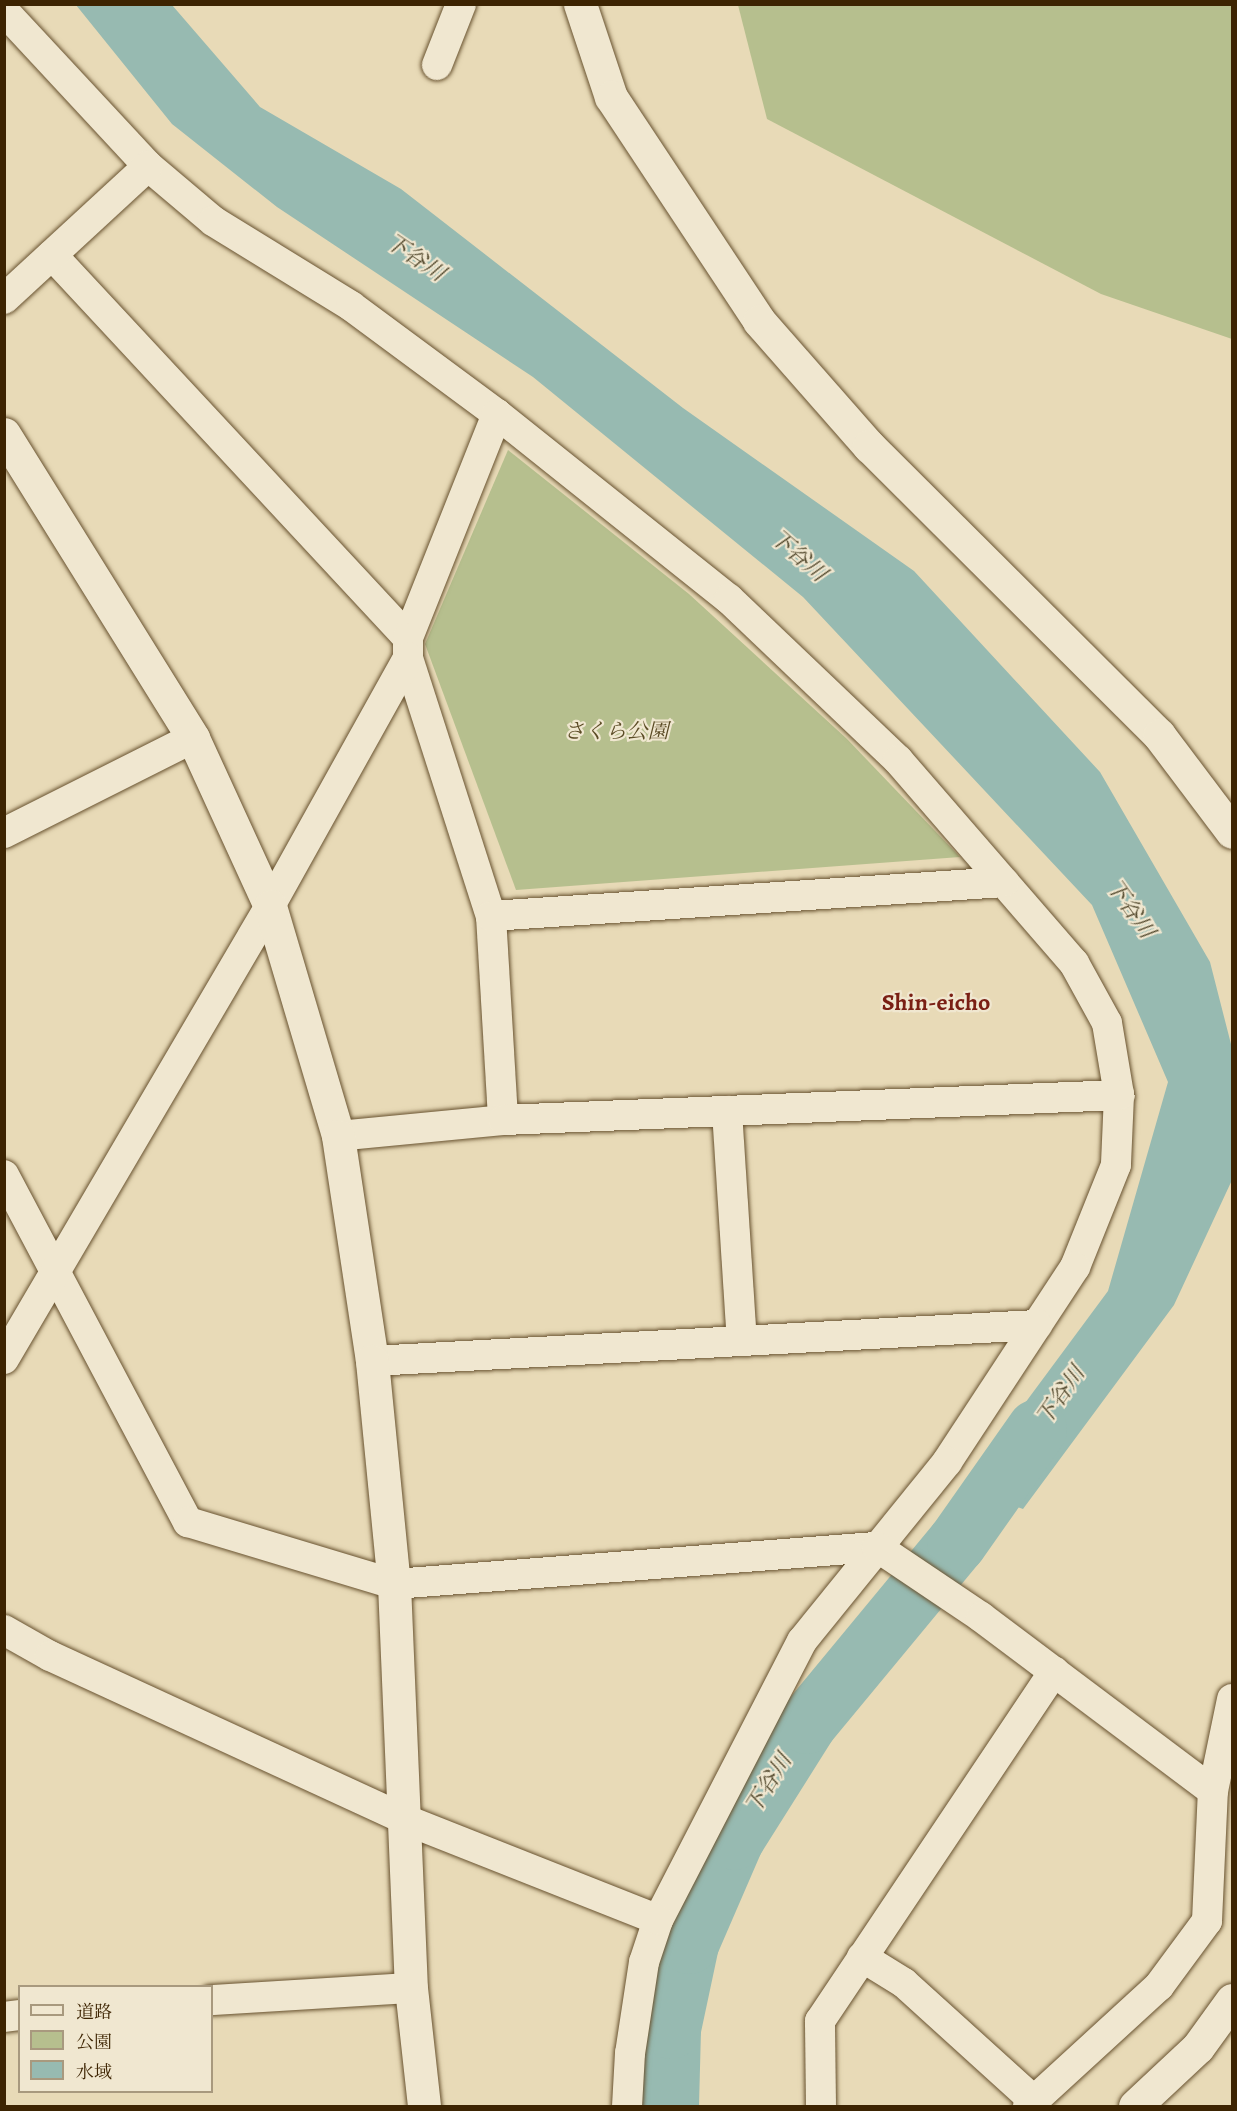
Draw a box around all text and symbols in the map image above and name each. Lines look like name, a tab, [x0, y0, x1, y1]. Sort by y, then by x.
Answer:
water label: 下谷川	[380, 229, 450, 287]
water label: 下谷川	[764, 524, 832, 588]
park label: さくら公園	[564, 718, 668, 744]
water label: 下谷川	[1100, 874, 1160, 944]
district label: Shin-eicho	[882, 989, 990, 1017]
water label: 下谷川	[1031, 1361, 1091, 1431]
water label: 下谷川	[740, 1749, 798, 1819]
legend	[18, 1985, 213, 2093]
text: 道路	[76, 2000, 112, 2024]
text: 公園	[76, 2030, 112, 2054]
text: 水域	[76, 2060, 112, 2084]

